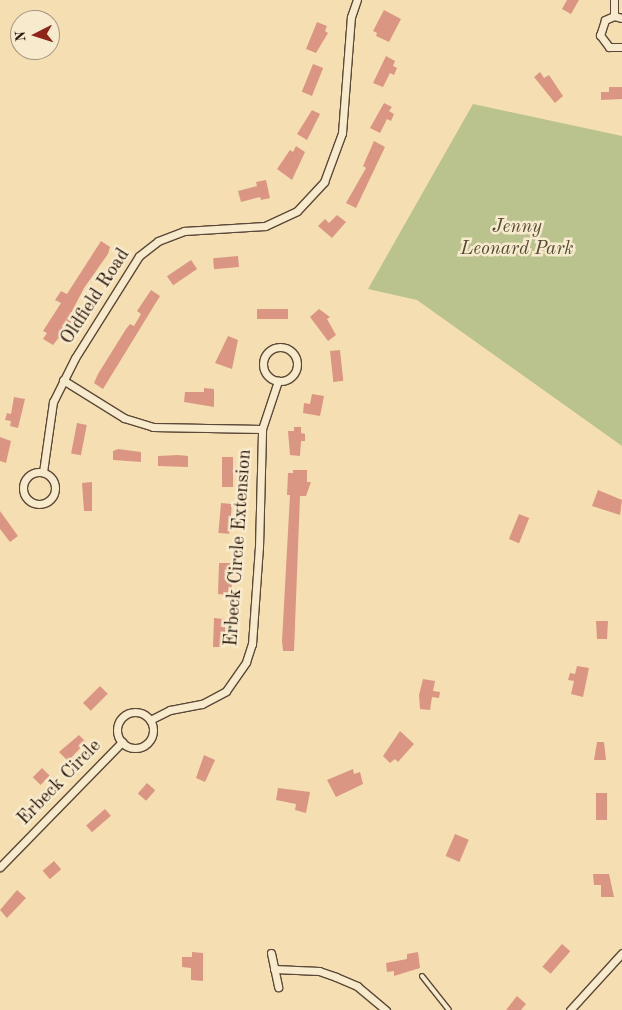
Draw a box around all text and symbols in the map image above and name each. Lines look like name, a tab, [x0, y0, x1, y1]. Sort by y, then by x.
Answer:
north arrow	[10, 10, 60, 60]
text: N	[14, 30, 28, 42]
park label: Jenny Leonard Park	[460, 217, 574, 261]
street label: Oldfield Road	[57, 245, 135, 349]
street label: Erbeck Circle Extension	[221, 449, 257, 647]
street label: Erbeck Circle	[13, 735, 107, 831]

